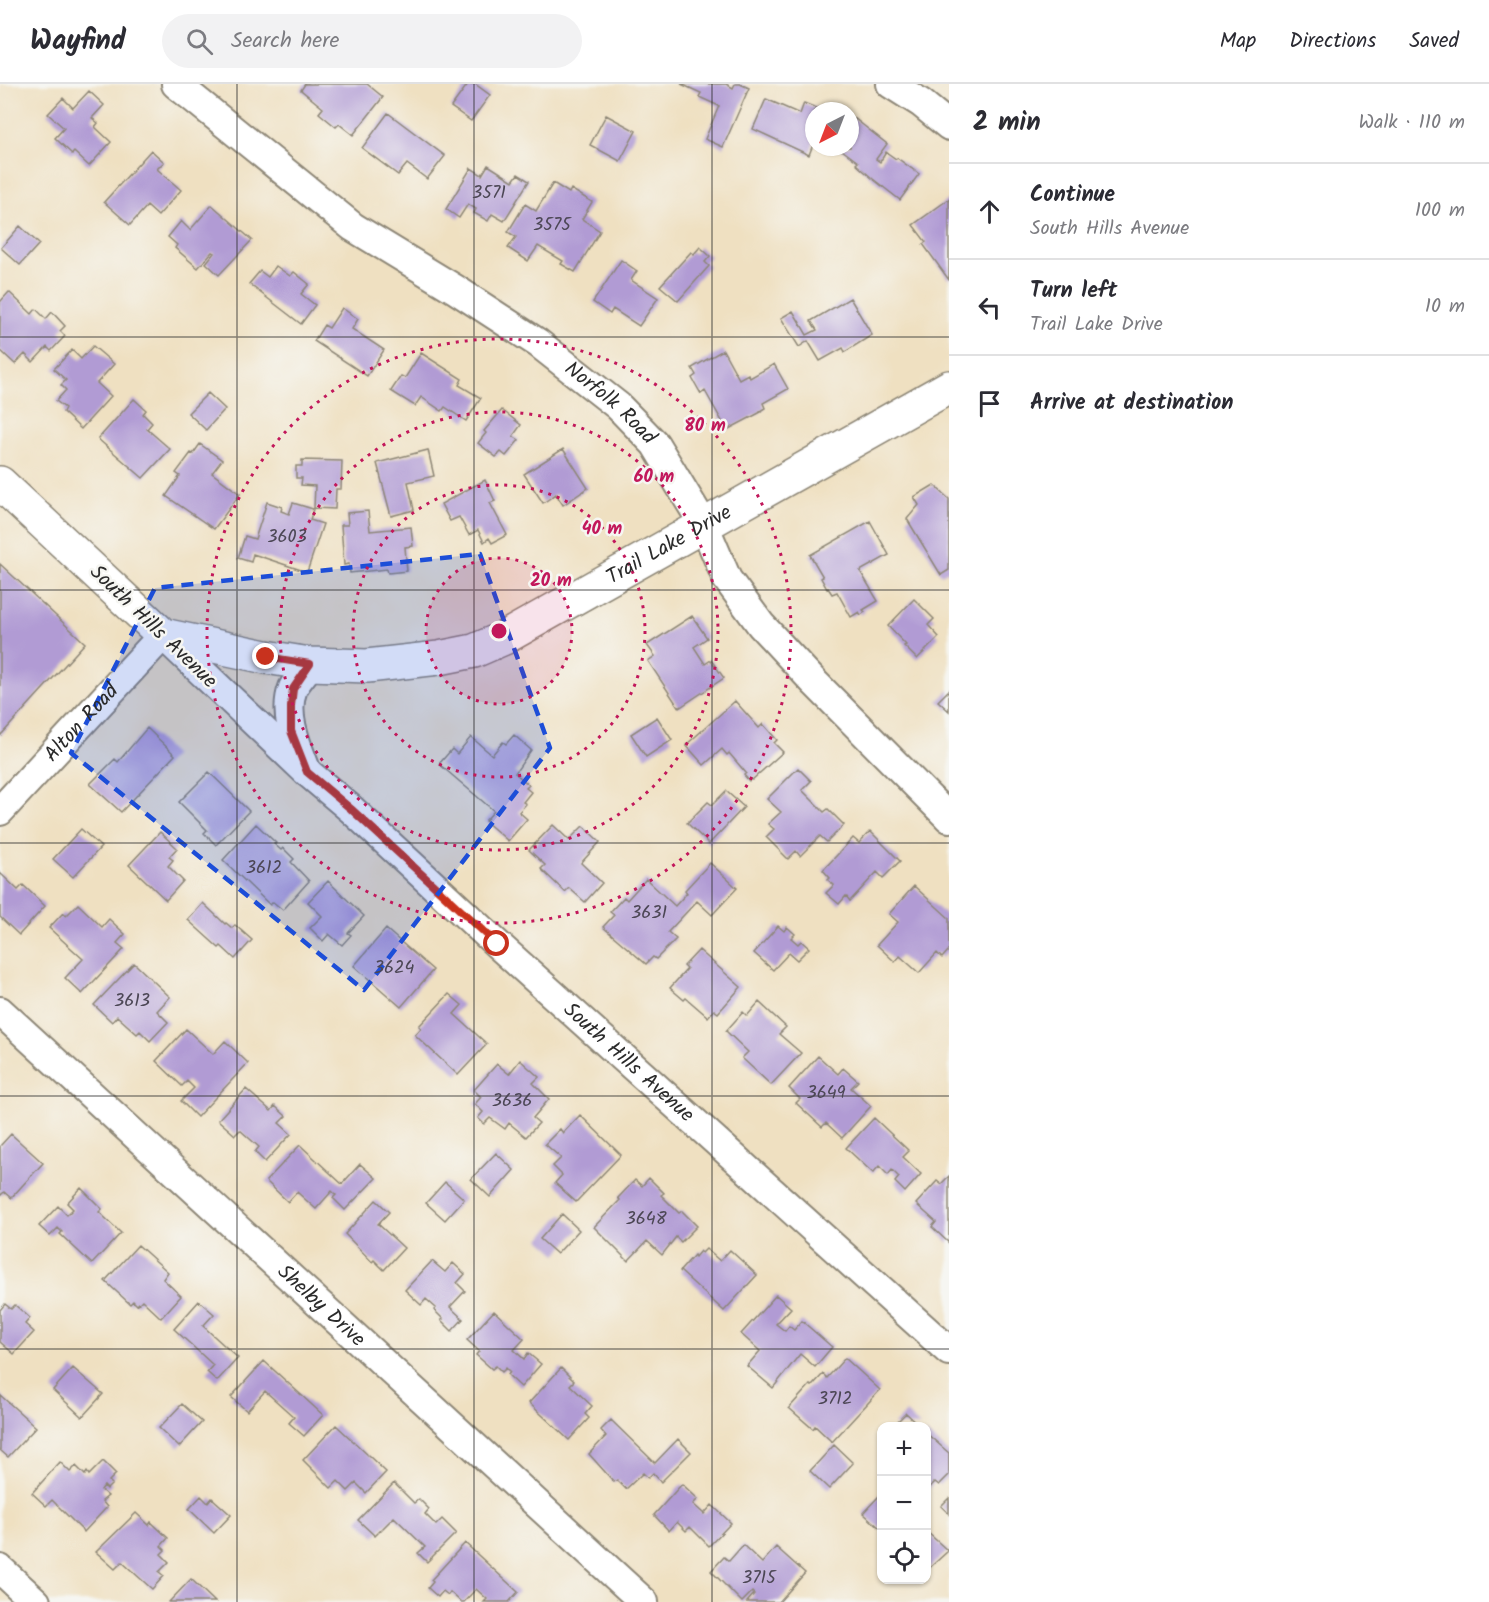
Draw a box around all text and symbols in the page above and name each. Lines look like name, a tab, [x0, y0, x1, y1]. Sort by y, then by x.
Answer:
search box	[162, 14, 582, 68]
text: Wayfind	[30, 19, 126, 64]
text: Search here	[231, 24, 339, 59]
icon: search	[183, 25, 216, 58]
text: Map	[1220, 25, 1256, 58]
text: Directions	[1289, 25, 1376, 58]
text: Saved	[1409, 25, 1459, 58]
north arrow	[805, 102, 859, 156]
text: 2 min	[973, 102, 1041, 144]
text: Walk · 110 m	[1358, 107, 1465, 139]
text: Continue	[1030, 178, 1115, 213]
house number: 3571	[472, 179, 506, 208]
icon: ahead	[973, 195, 1006, 228]
text: 100 m	[1415, 195, 1465, 227]
house number: 3575	[533, 211, 572, 240]
text: South Hills Avenue	[1030, 213, 1189, 245]
text: Turn left	[1030, 274, 1117, 309]
icon: left	[973, 291, 1006, 324]
text: 10 m	[1425, 291, 1465, 323]
text: Trail Lake Drive	[1030, 309, 1163, 341]
street label: Norfolk Road	[557, 353, 664, 453]
text: Arrive at destination	[1030, 386, 1233, 421]
icon: arrive	[973, 387, 1006, 420]
text: 80 m	[684, 412, 726, 441]
text: 60 m	[634, 463, 675, 492]
street label: Trail Lake Drive	[600, 496, 738, 594]
text: 40 m	[582, 515, 623, 544]
house number: 3603	[267, 523, 307, 552]
street label: South Hills Avenue	[81, 557, 225, 697]
text: 20 m	[530, 567, 572, 596]
centre of rings	[489, 621, 509, 641]
route end	[252, 643, 278, 669]
street label: Alton Road	[36, 676, 127, 770]
house number: 3612	[246, 854, 282, 883]
house number: 3631	[631, 899, 667, 928]
route start	[483, 930, 509, 956]
house number: 3624	[374, 954, 414, 983]
house number: 3613	[114, 987, 150, 1016]
street label: South Hills Avenue	[555, 994, 702, 1131]
house number: 3649	[807, 1079, 846, 1108]
house number: 3636	[492, 1087, 532, 1116]
house number: 3648	[625, 1205, 667, 1234]
street label: Shelby Drive	[269, 1256, 373, 1356]
house number: 3712	[818, 1385, 852, 1414]
map controls	[877, 1422, 931, 1584]
button: +	[877, 1422, 931, 1476]
button: −	[877, 1476, 931, 1530]
button: locate	[877, 1530, 931, 1584]
house number: 3715	[742, 1564, 777, 1593]

